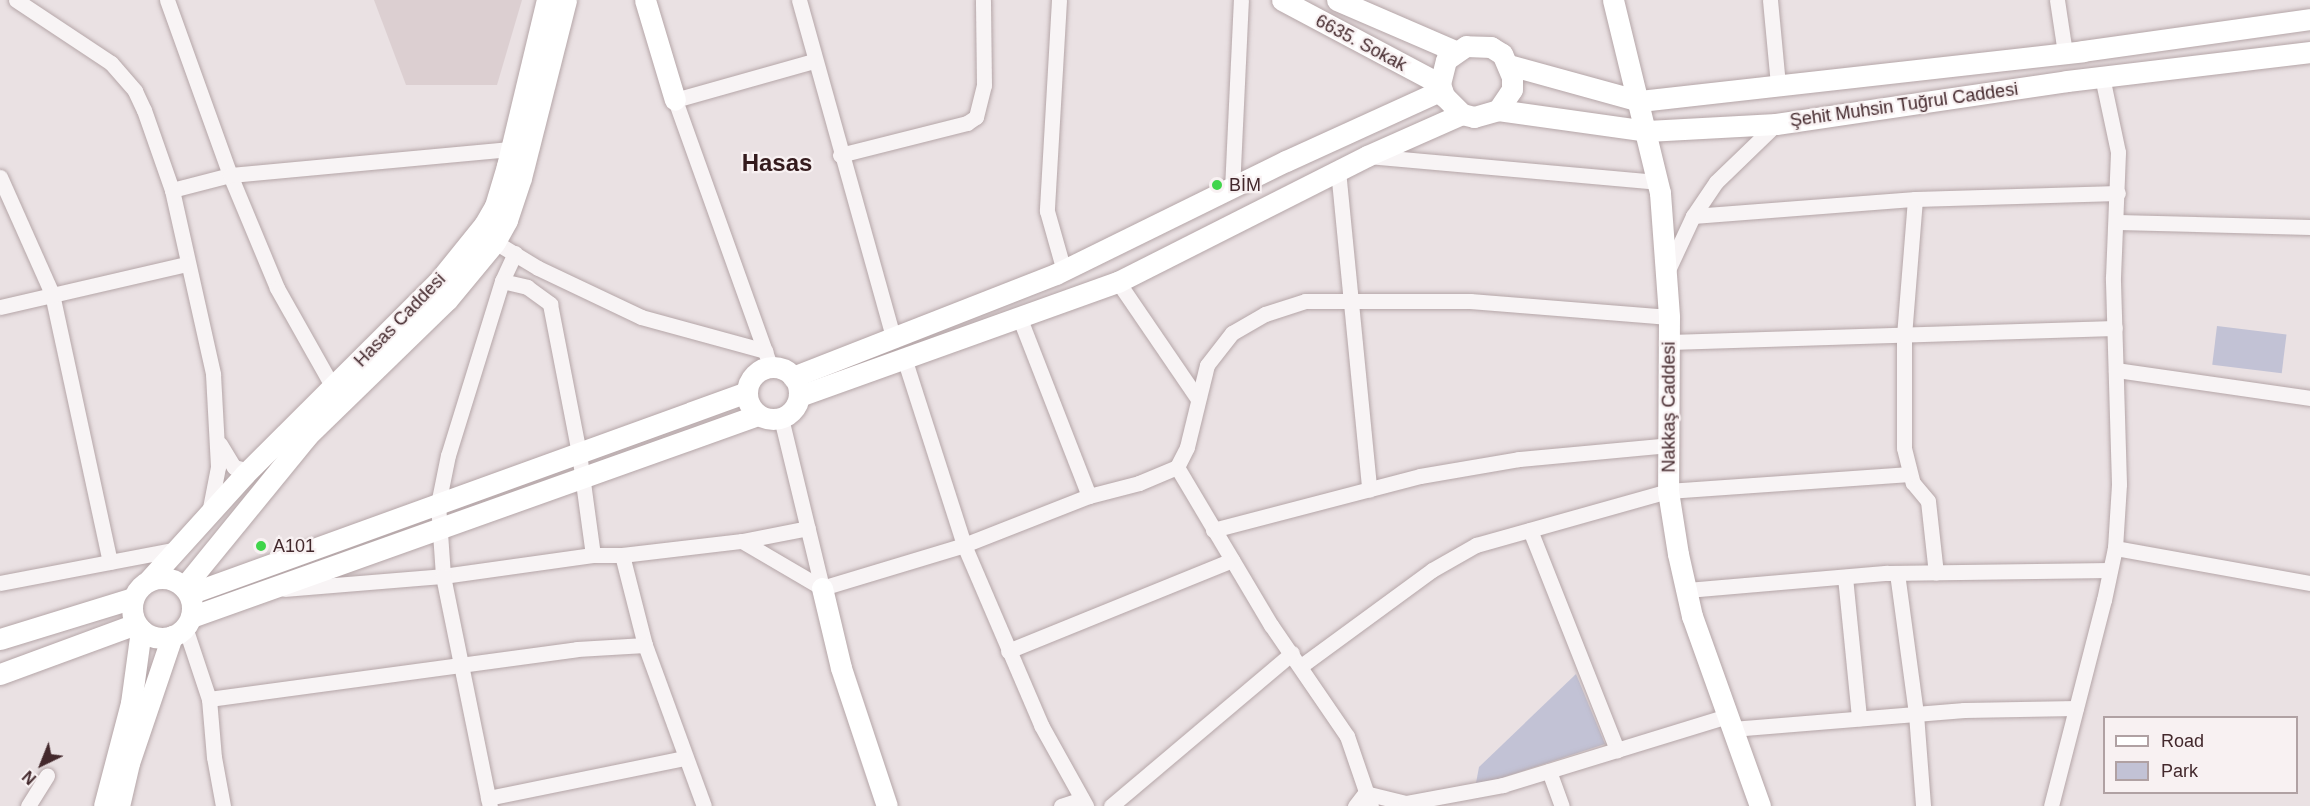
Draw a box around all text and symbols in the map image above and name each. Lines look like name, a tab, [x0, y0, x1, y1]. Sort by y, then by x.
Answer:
street label: 6635. Sokak	[1312, 10, 1410, 76]
street label: Şehit Muhsin Tuğrul Caddesi	[1788, 78, 2020, 132]
district label: Hasas	[742, 149, 812, 177]
place label: BİM	[1229, 174, 1261, 196]
marker: BİM	[1210, 178, 1224, 192]
street label: Hasas Caddesi	[350, 269, 450, 371]
street label: Nakkaş Caddesi	[1658, 341, 1680, 473]
place label: A101	[273, 535, 315, 557]
marker: A101	[254, 539, 268, 553]
legend	[2103, 716, 2298, 794]
text: Road	[2161, 731, 2204, 751]
north arrow	[12, 734, 72, 794]
text: Park	[2161, 761, 2198, 781]
text: N	[19, 767, 39, 788]

